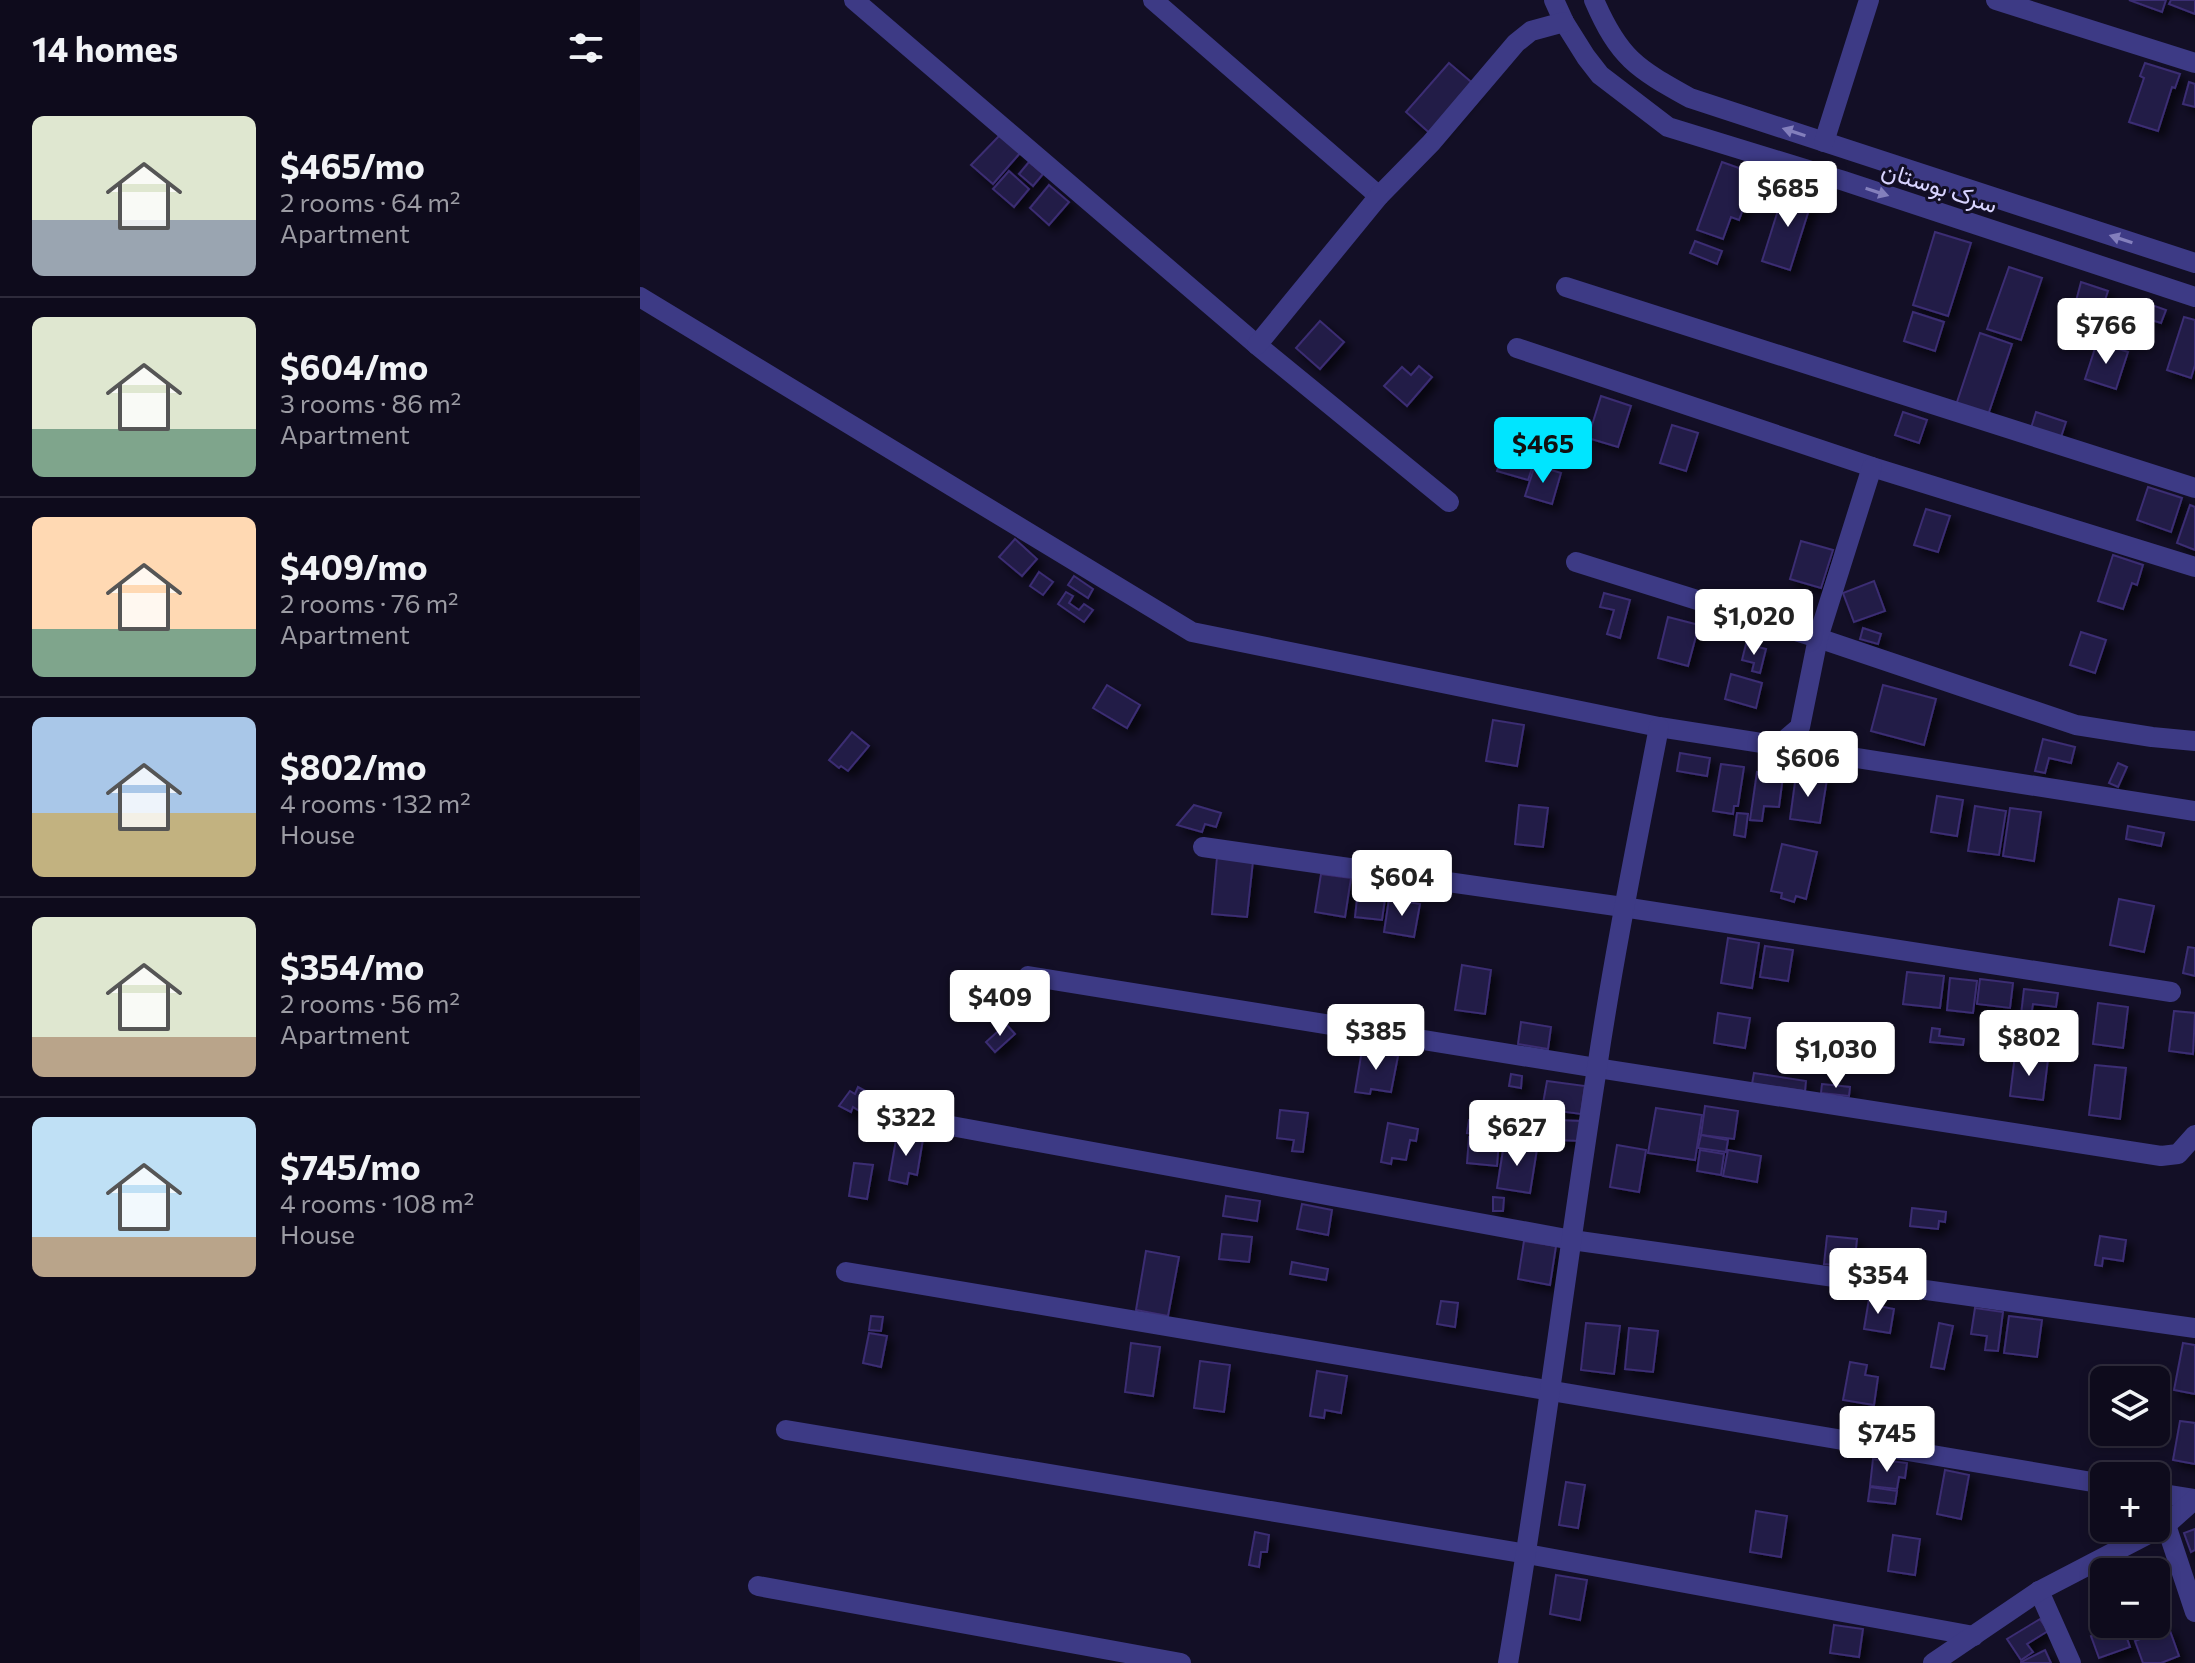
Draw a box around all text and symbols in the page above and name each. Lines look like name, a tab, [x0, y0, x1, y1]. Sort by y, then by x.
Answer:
icon: filters	[564, 26, 608, 70]
text: 14 homes	[32, 27, 178, 69]
one-way arrow	[1782, 126, 1806, 138]
text: $465/mo	[280, 144, 425, 186]
icon: home	[96, 148, 192, 244]
street label: سرک بوستان	[1878, 154, 2002, 220]
pin: $685	[1741, 161, 1835, 229]
text: $685	[1757, 171, 1819, 202]
text: 2 rooms · 64 m²	[280, 186, 461, 217]
one-way arrow	[1865, 186, 1889, 199]
text: Apartment	[280, 217, 410, 248]
one-way arrow	[2109, 233, 2133, 245]
pin: $766	[2059, 298, 2153, 366]
text: $766	[2075, 308, 2137, 339]
text: $604/mo	[280, 345, 428, 387]
icon: home	[96, 349, 192, 445]
text: 3 rooms · 86 m²	[280, 387, 461, 418]
pin: $465	[1496, 417, 1590, 485]
text: Apartment	[280, 418, 410, 449]
text: $465	[1512, 427, 1574, 458]
text: $409/mo	[280, 545, 428, 587]
icon: home	[96, 549, 192, 645]
text: 2 rooms · 76 m²	[280, 587, 459, 618]
pin: $1,020	[1689, 589, 1819, 657]
text: $1,020	[1713, 599, 1795, 630]
text: Apartment	[280, 618, 410, 649]
pin: $606	[1761, 731, 1855, 799]
text: $606	[1776, 741, 1840, 772]
text: $802/mo	[280, 745, 427, 787]
icon: home	[96, 749, 192, 845]
text: 4 rooms · 132 m²	[280, 787, 471, 818]
text: House	[280, 818, 355, 849]
pin: $604	[1355, 850, 1449, 918]
text: $604	[1370, 860, 1434, 891]
text: $354/mo	[280, 945, 424, 987]
icon: home	[96, 949, 192, 1045]
pin: $409	[953, 970, 1047, 1038]
text: $409	[968, 980, 1032, 1011]
text: 2 rooms · 56 m²	[280, 987, 460, 1018]
pin: $385	[1329, 1004, 1423, 1072]
pin: $802	[1982, 1010, 2076, 1078]
text: $385	[1345, 1014, 1407, 1045]
text: Apartment	[280, 1018, 410, 1049]
text: $802	[1998, 1020, 2060, 1051]
pin: $1,030	[1771, 1022, 1901, 1090]
text: $1,030	[1795, 1032, 1877, 1063]
pin: $322	[859, 1090, 953, 1158]
text: $322	[876, 1100, 936, 1131]
pin: $627	[1470, 1100, 1564, 1168]
text: $627	[1487, 1110, 1547, 1141]
text: $745/mo	[280, 1145, 420, 1187]
icon: home	[96, 1149, 192, 1245]
text: 4 rooms · 108 m²	[280, 1187, 474, 1218]
text: House	[280, 1218, 355, 1249]
pin: $354	[1831, 1248, 1925, 1316]
text: $354	[1847, 1258, 1909, 1289]
map controls	[2090, 1366, 2170, 1638]
button: layers	[2090, 1366, 2170, 1446]
pin: $745	[1840, 1406, 1934, 1474]
text: $745	[1858, 1416, 1916, 1447]
button: +	[2090, 1462, 2170, 1542]
button: −	[2090, 1558, 2170, 1638]

